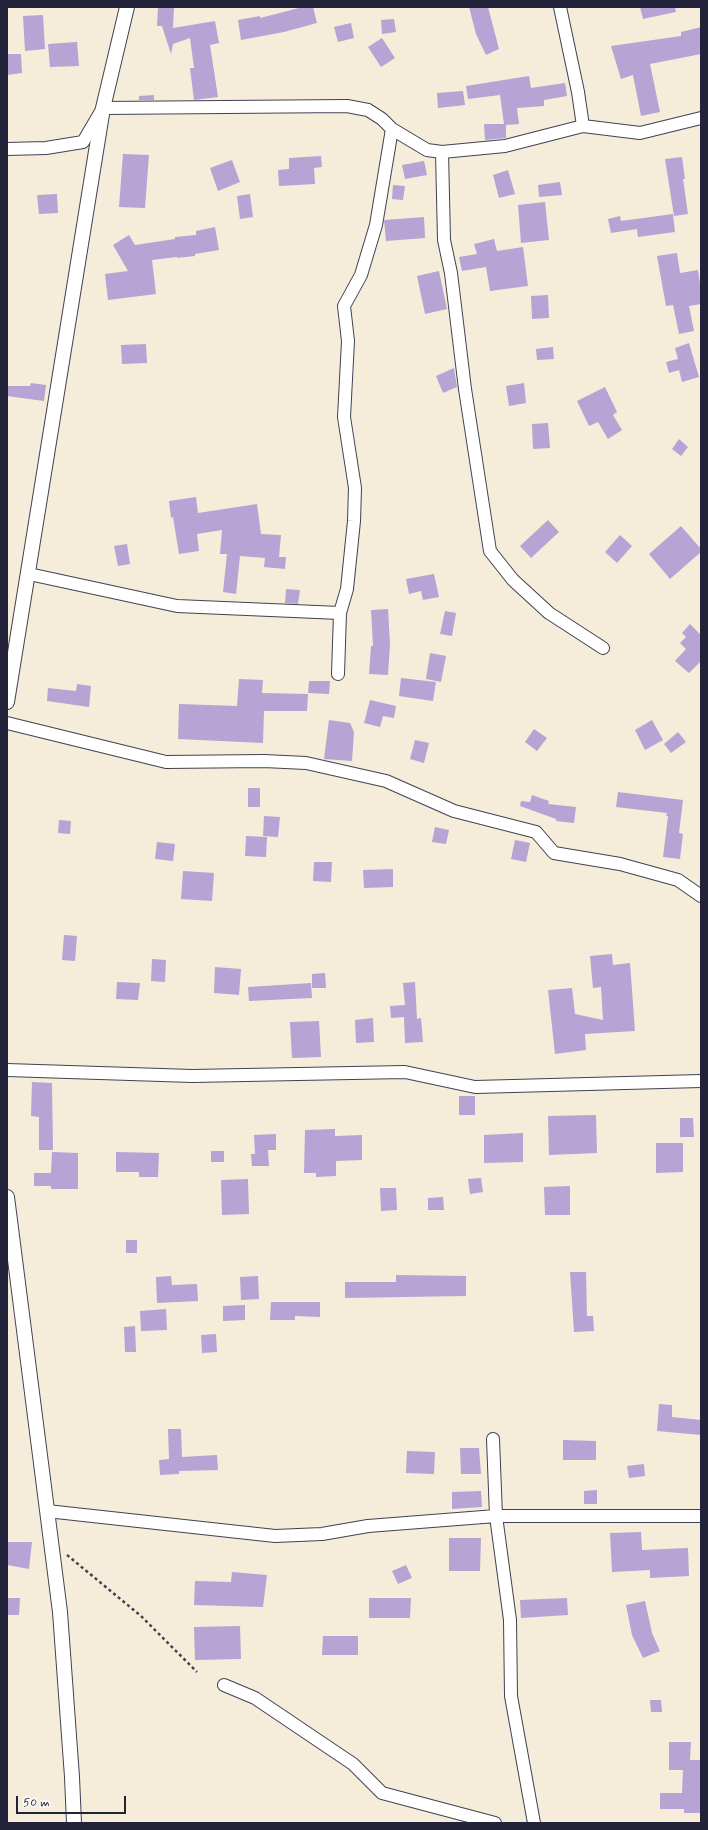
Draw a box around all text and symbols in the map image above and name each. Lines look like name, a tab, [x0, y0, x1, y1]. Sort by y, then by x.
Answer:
scale bar	[18, 1788, 128, 1814]
text: 50 m	[23, 1795, 50, 1811]

